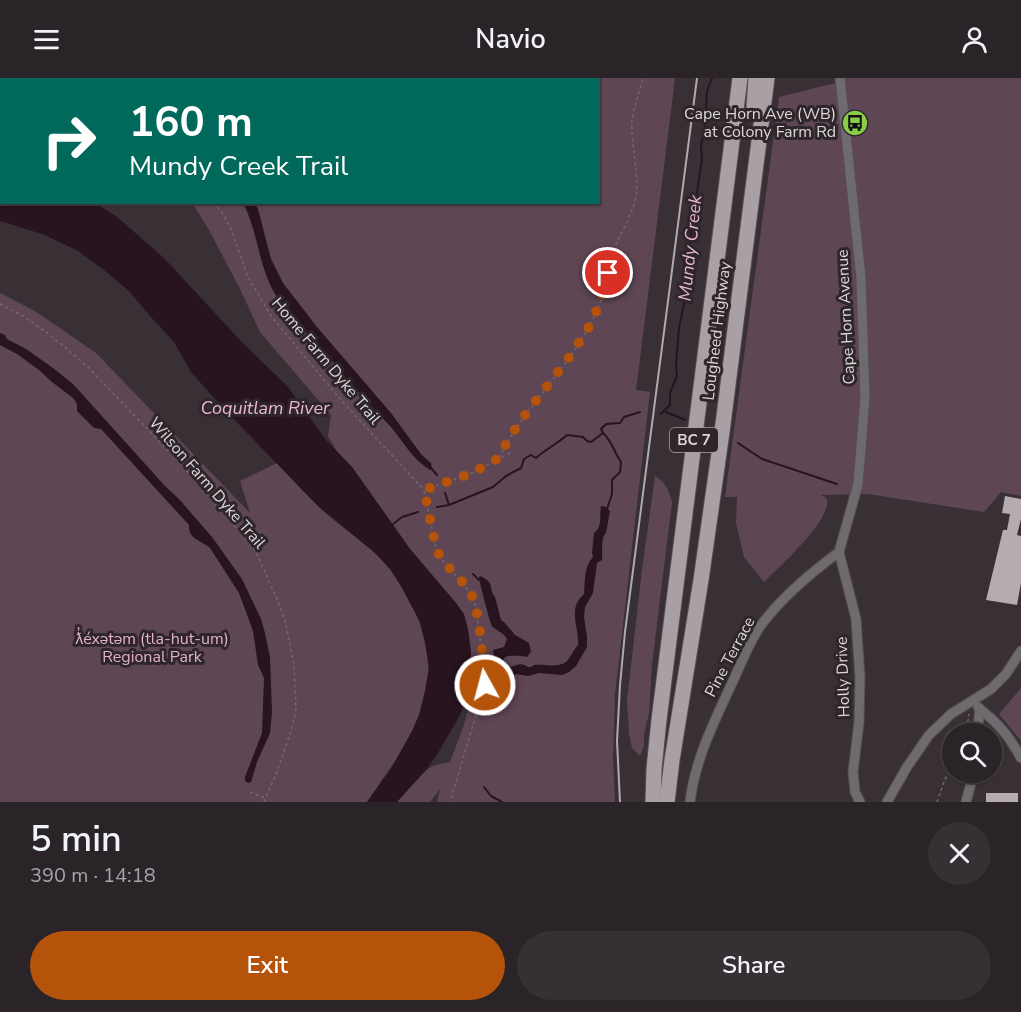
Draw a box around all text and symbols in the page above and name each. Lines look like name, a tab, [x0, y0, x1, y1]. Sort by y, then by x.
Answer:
text: Navio	[475, 21, 546, 58]
icon: menu	[30, 23, 63, 56]
icon: person	[958, 23, 991, 56]
text: 160 m	[129, 94, 253, 151]
icon: right	[30, 102, 108, 180]
place label: Cape Horn Ave (WB) at Colony Farm Rd	[684, 103, 836, 143]
bus stop icon: Cape Horn Ave (WB) at Colony Farm Rd	[840, 108, 870, 138]
text: Mundy Creek Trail	[129, 148, 348, 185]
water label: Mundy Creek	[672, 193, 708, 302]
pin	[582, 247, 633, 298]
street label: Cape Horn Avenue	[831, 249, 861, 385]
icon: arrive	[591, 256, 624, 289]
street label: Lougheed Highway	[698, 260, 737, 402]
street label: Home Farm Dyke Trail	[266, 293, 386, 429]
water label: Coquitlam River	[201, 396, 330, 420]
street label: Wilson Farm Dyke Trail	[144, 412, 270, 554]
road number: BC 7	[670, 428, 718, 452]
street label: Pine Terrace	[700, 613, 760, 701]
park label: ƛ̓éxətəm (tla-hut-um) Regional Park	[75, 627, 229, 668]
street label: Holly Drive	[831, 636, 855, 718]
position arrow	[453, 653, 517, 717]
map controls	[942, 723, 1002, 783]
button: search	[942, 723, 1002, 783]
text: 5 min	[30, 815, 122, 864]
button: close	[928, 822, 991, 885]
text: 390 m · 14:18	[30, 862, 156, 889]
button: Exit	[30, 931, 505, 1000]
button: Share	[517, 931, 991, 1000]

